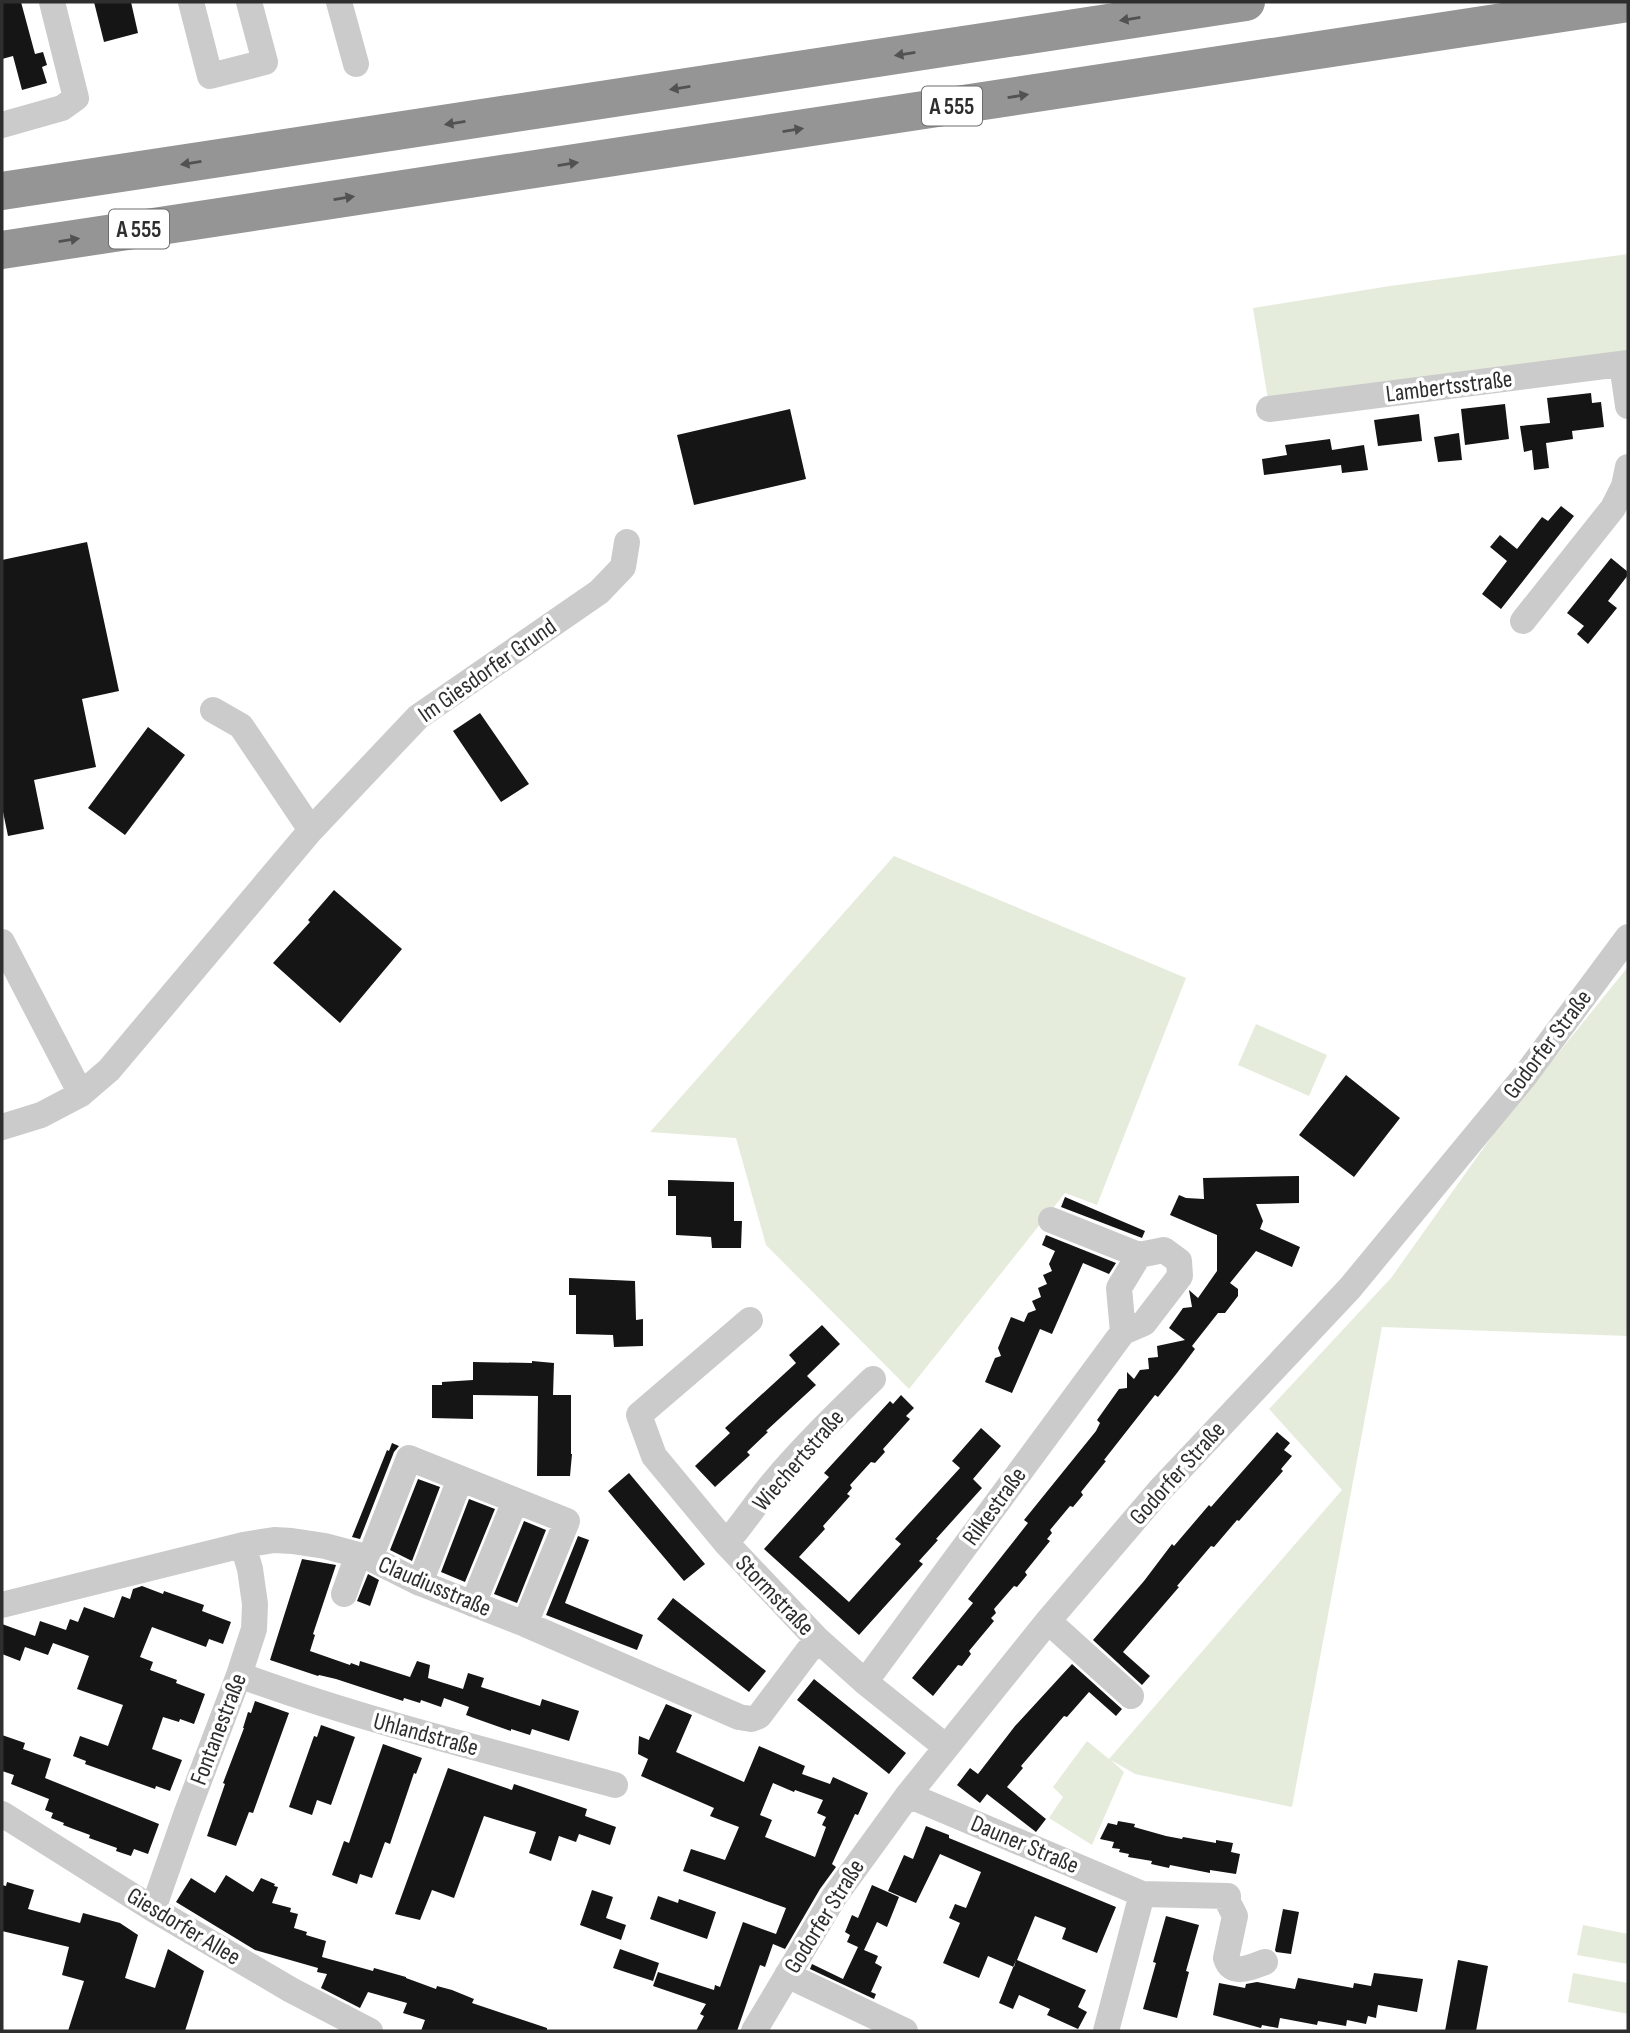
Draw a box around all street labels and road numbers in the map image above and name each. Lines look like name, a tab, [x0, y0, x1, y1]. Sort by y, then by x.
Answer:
road number: A 555	[922, 86, 982, 125]
road number: A 555	[109, 210, 169, 248]
street label: Lambertsstraße	[1384, 364, 1514, 409]
street label: Im Giesdorfer Grund	[413, 612, 562, 729]
street label: Godorfer Straße	[1497, 984, 1598, 1105]
street label: Wiechertstraße	[746, 1404, 850, 1517]
street label: Godorfer Straße	[1123, 1416, 1231, 1531]
street label: Rilkestraße	[956, 1461, 1033, 1551]
street label: Stormstraße	[729, 1549, 820, 1642]
street label: Claudiusstraße	[374, 1550, 496, 1623]
street label: Fontanestraße	[184, 1669, 253, 1789]
street label: Uhlandstraße	[370, 1707, 482, 1762]
street label: Dauner Straße	[966, 1809, 1083, 1880]
street label: Godorfer Straße	[778, 1854, 871, 1979]
street label: Giesdorfer Allee	[122, 1881, 246, 1972]

